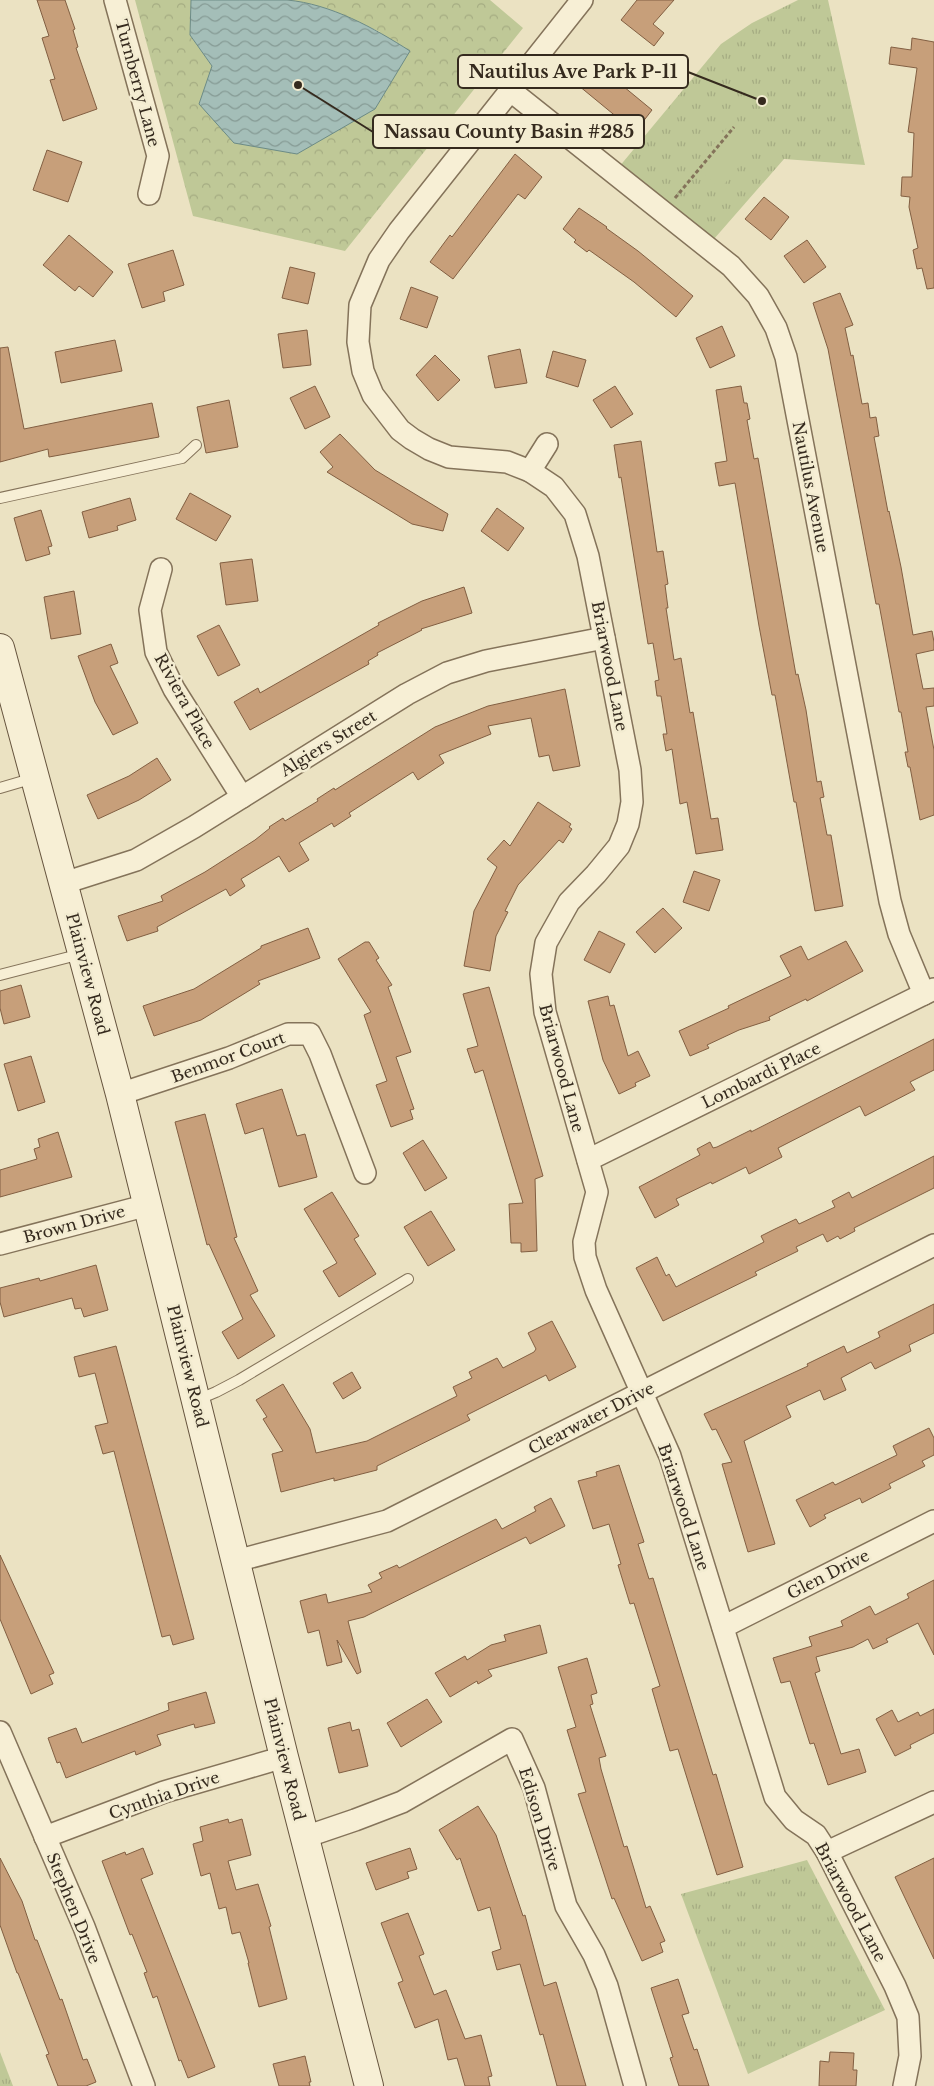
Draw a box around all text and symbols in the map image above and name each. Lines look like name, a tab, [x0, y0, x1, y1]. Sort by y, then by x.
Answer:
street label: Turnberry Lane	[111, 17, 165, 149]
callout: Nautilus Ave Park P-11	[458, 55, 688, 88]
text: Nautilus Ave Park P-11	[468, 61, 678, 83]
callout: Nassau County Basin #285	[373, 115, 644, 148]
text: Nassau County Basin #285	[384, 121, 634, 143]
street label: Nautilus Avenue	[788, 420, 834, 554]
street label: Briarwood Lane	[588, 599, 632, 733]
street label: Riviera Place	[151, 650, 219, 752]
street label: Algiers Street	[275, 706, 380, 781]
street label: Plainview Road	[62, 911, 114, 1038]
street label: Briarwood Lane	[535, 1002, 589, 1134]
street label: Benmor Court	[168, 1027, 288, 1087]
street label: Lombardi Place	[698, 1038, 824, 1112]
street label: Brown Drive	[21, 1201, 127, 1247]
street label: Plainview Road	[163, 1303, 213, 1430]
street label: Clearwater Drive	[525, 1378, 657, 1458]
street label: Briarwood Lane	[654, 1441, 714, 1573]
street label: Glen Drive	[784, 1545, 872, 1603]
street label: Plainview Road	[260, 1696, 310, 1823]
street label: Edison Drive	[515, 1765, 565, 1873]
street label: Cynthia Drive	[106, 1767, 222, 1823]
street label: Briarwood Lane	[811, 1839, 891, 1965]
street label: Stephen Drive	[43, 1850, 105, 1966]

